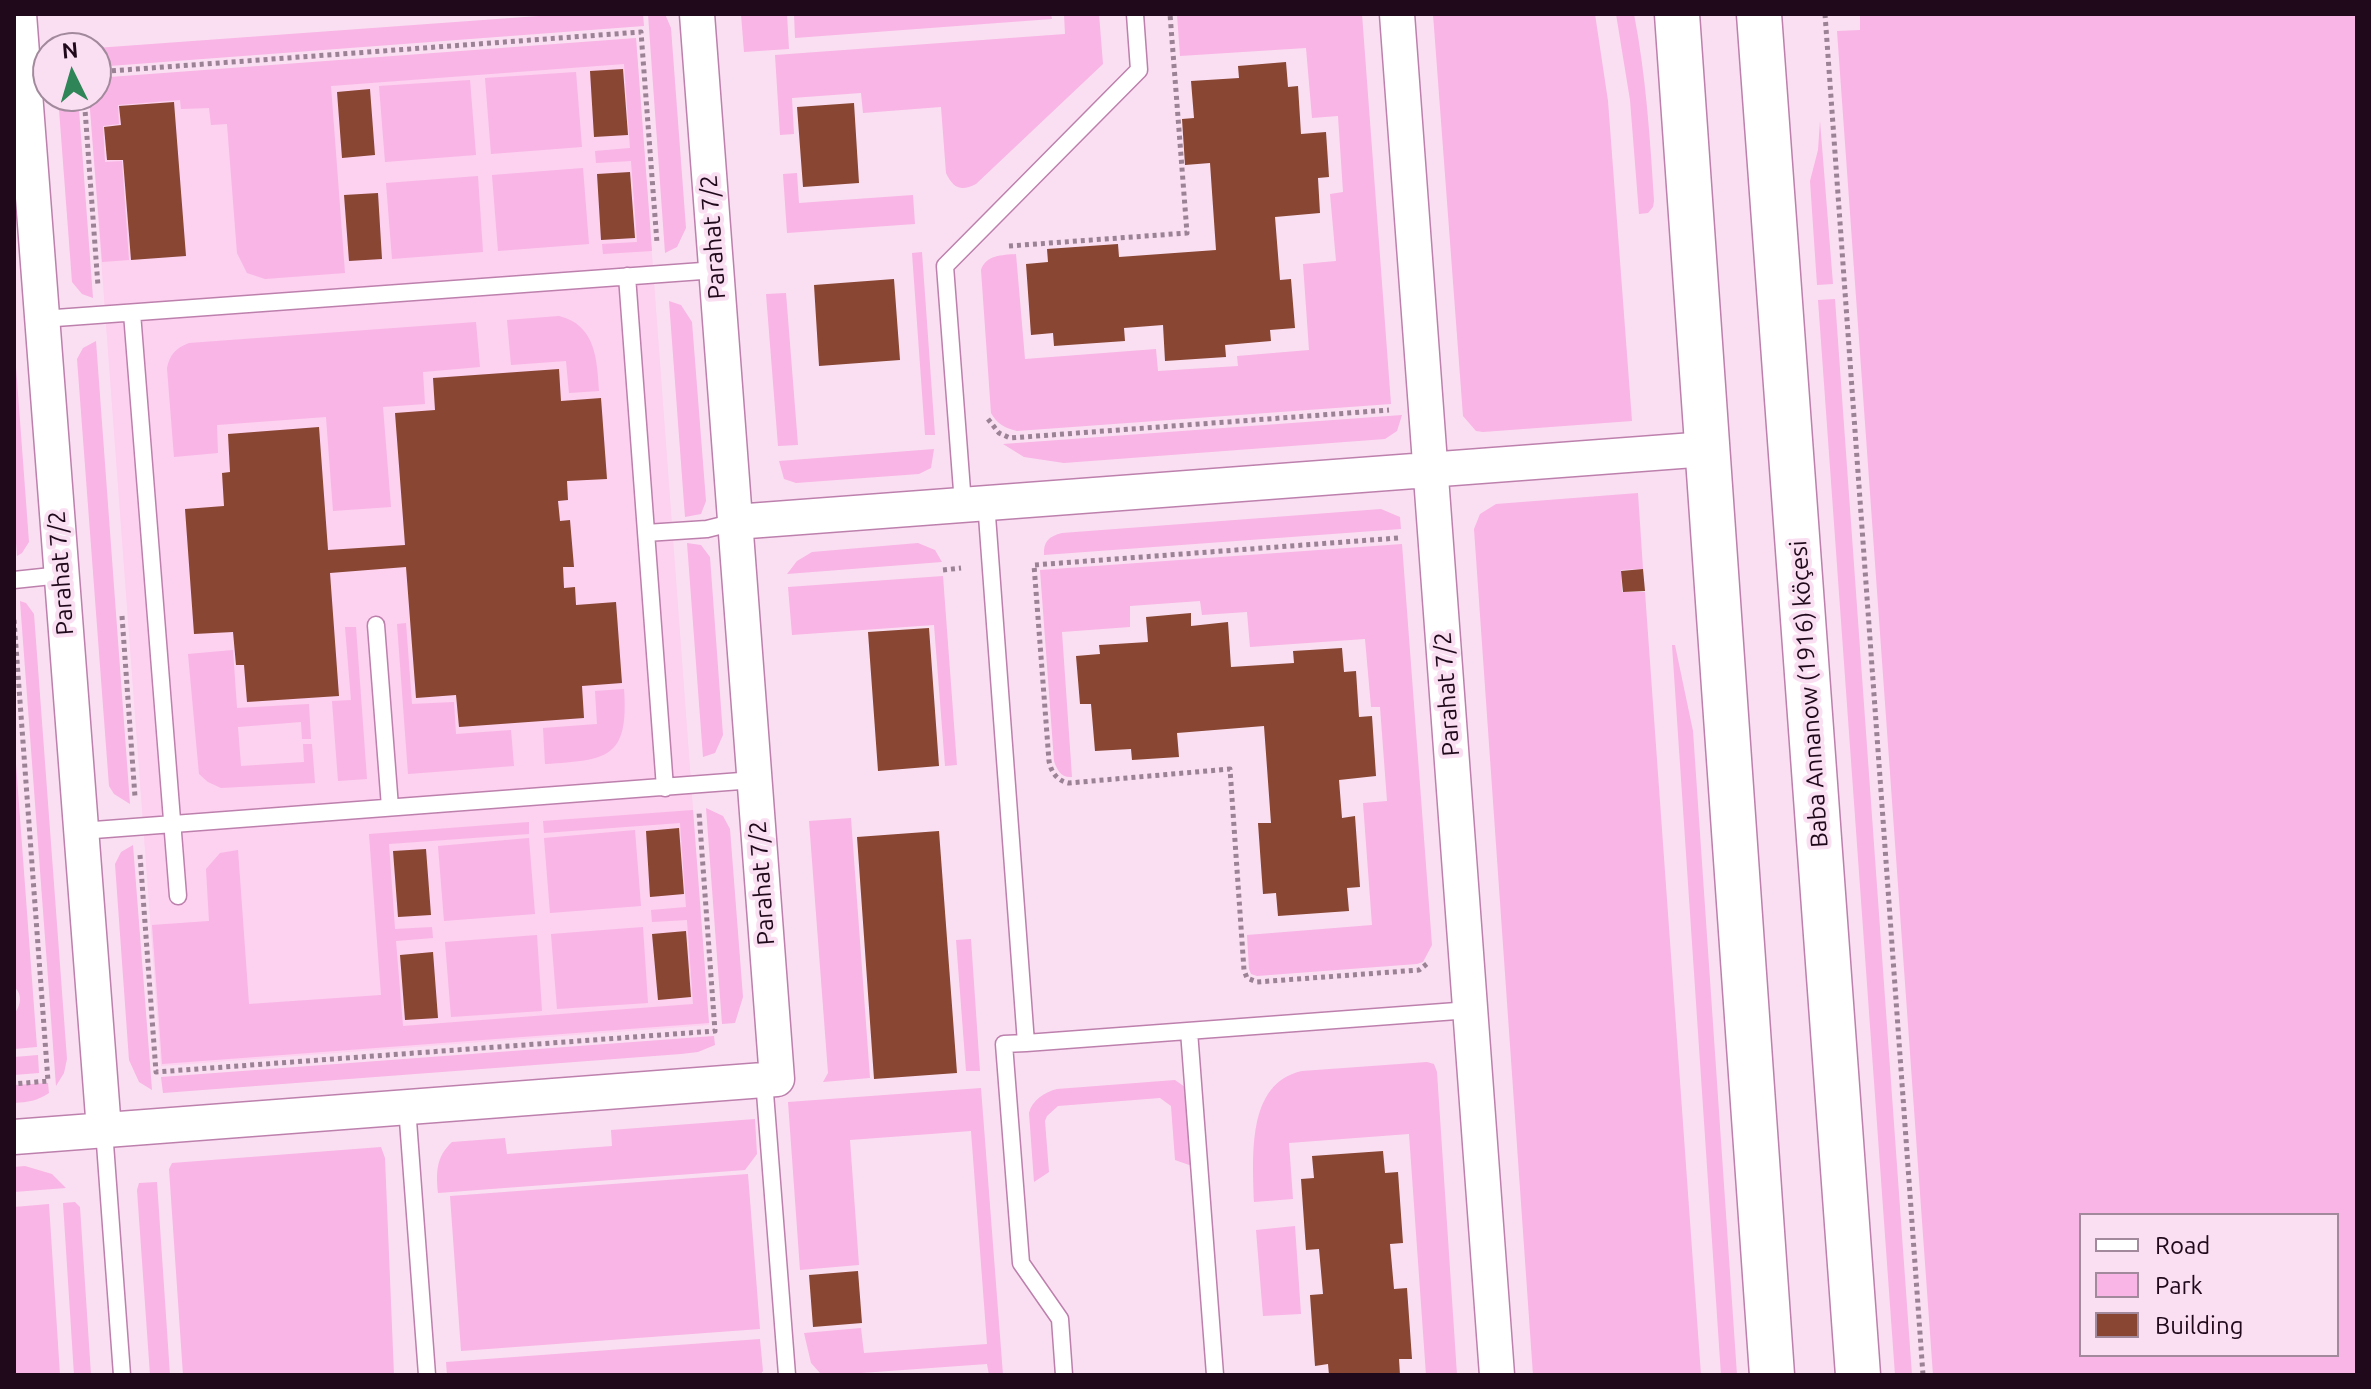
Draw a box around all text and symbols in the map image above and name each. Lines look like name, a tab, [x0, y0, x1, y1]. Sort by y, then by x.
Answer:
north arrow	[32, 32, 112, 112]
text: N	[61, 36, 79, 63]
street label: Parahat 7/2	[694, 174, 732, 300]
street label: Parahat 7/2	[42, 510, 80, 636]
street label: Baba Annanow (1916) köçesi	[1784, 540, 1834, 848]
street label: Parahat 7/2	[1428, 631, 1466, 757]
street label: Parahat 7/2	[743, 820, 781, 946]
legend	[2079, 1213, 2339, 1357]
text: Road	[2155, 1232, 2210, 1259]
text: Park	[2155, 1272, 2203, 1299]
text: Building	[2155, 1312, 2243, 1339]

